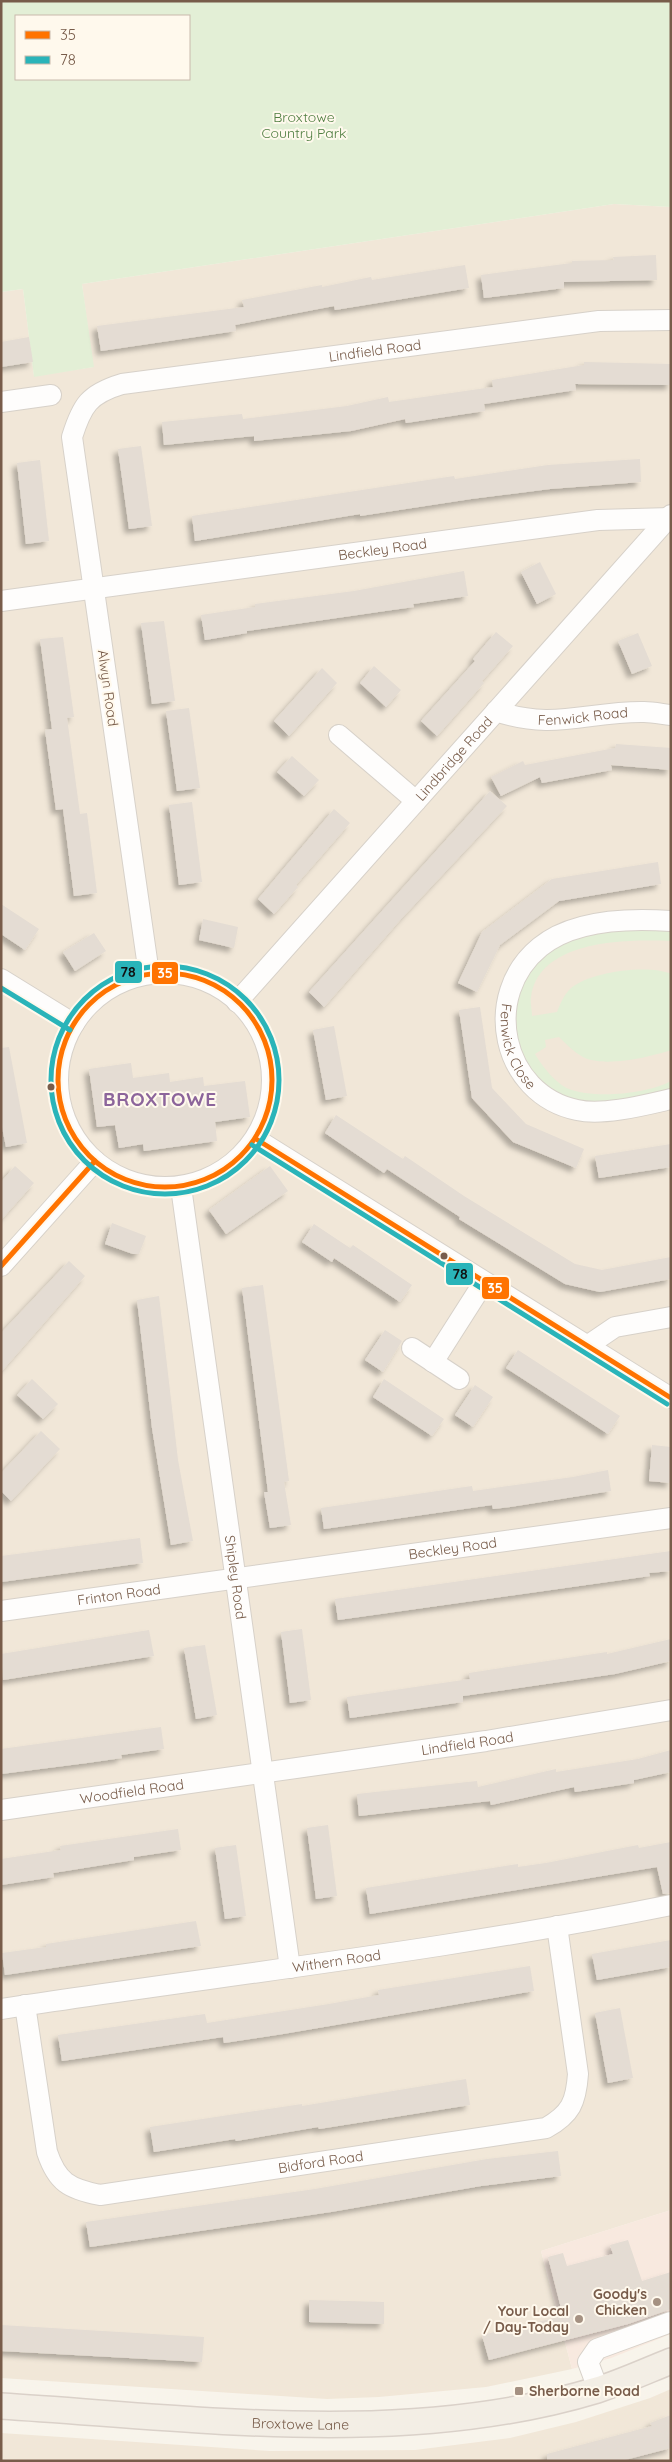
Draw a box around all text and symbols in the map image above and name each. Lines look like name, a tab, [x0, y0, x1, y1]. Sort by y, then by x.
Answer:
legend	[15, 15, 190, 80]
text: 35	[60, 25, 76, 44]
text: 78	[60, 50, 76, 69]
park label: Broxtowe Country Park	[261, 108, 347, 142]
street label: Lindfield Road	[328, 336, 422, 366]
street label: Beckley Road	[337, 534, 428, 564]
street label: Alwyn Road	[94, 649, 122, 727]
street label: Fenwick Road	[537, 703, 628, 729]
street label: Lindbridge Road	[411, 713, 496, 805]
line badge: 78	[114, 960, 143, 984]
line badge: 35	[151, 961, 179, 985]
text: 78	[120, 963, 136, 981]
text: 35	[157, 964, 173, 982]
street label: Fenwick Close	[497, 1002, 540, 1093]
unlabelled marker	[46, 1082, 56, 1092]
district label: BROXTOWE	[103, 1087, 217, 1111]
unlabelled marker	[439, 1251, 449, 1261]
line badge: 78	[445, 1262, 474, 1286]
text: 78	[452, 1265, 468, 1283]
line badge: 35	[481, 1276, 510, 1300]
text: 35	[487, 1279, 503, 1297]
street label: Beckley Road	[407, 1533, 498, 1563]
street label: Shipley Road	[221, 1534, 250, 1620]
street label: Frinton Road	[76, 1580, 162, 1609]
street label: Lindfield Road	[420, 1728, 515, 1759]
street label: Woodfield Road	[79, 1775, 185, 1808]
street label: Withern Road	[291, 1946, 382, 1976]
street label: Bidford Road	[277, 2147, 364, 2177]
place label: Goody's Chicken	[593, 2285, 647, 2319]
marker: Goody's Chicken	[651, 2296, 663, 2308]
place label: Your Local / Day-Today	[483, 2302, 569, 2336]
marker: Your Local / Day-Today	[573, 2313, 585, 2325]
place label: Sherborne Road	[529, 2382, 640, 2400]
marker: Sherborne Road	[513, 2385, 525, 2397]
street label: Broxtowe Lane	[251, 2414, 349, 2434]

